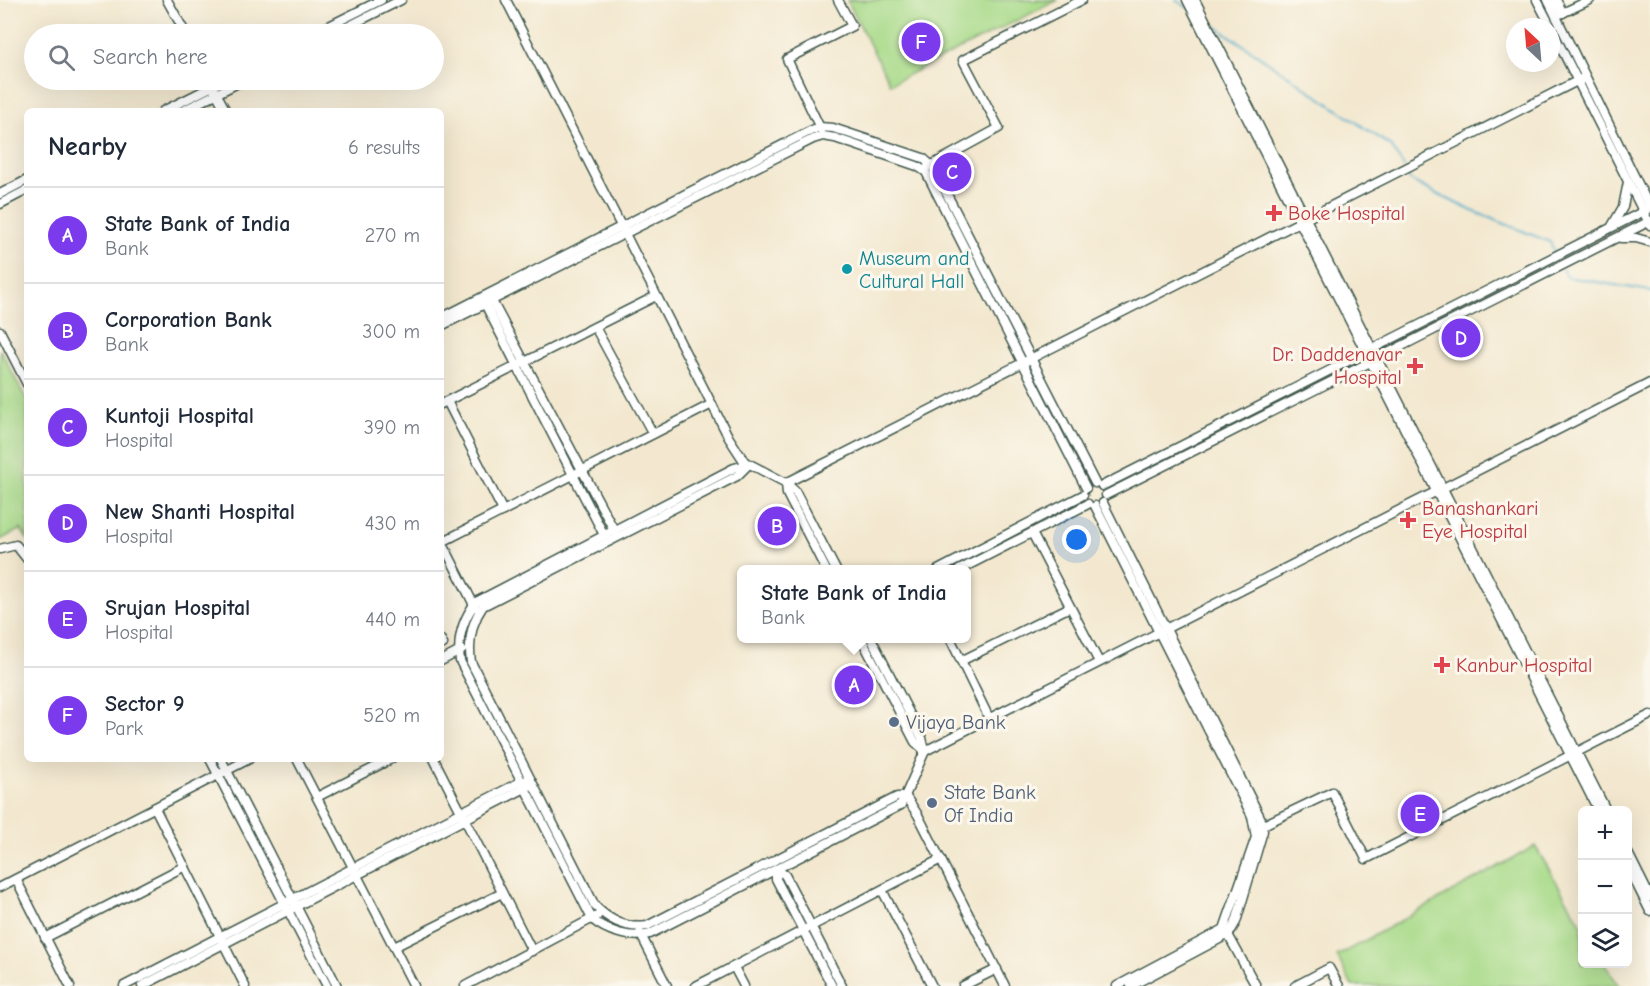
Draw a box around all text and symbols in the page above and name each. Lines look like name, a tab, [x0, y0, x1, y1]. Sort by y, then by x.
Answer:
north arrow	[1506, 18, 1560, 72]
pin: F	[902, 20, 940, 64]
search box	[24, 24, 444, 90]
icon: search	[45, 41, 78, 74]
text: Search here	[93, 44, 208, 70]
text: Nearby	[48, 132, 127, 162]
text: 6 results	[348, 136, 420, 159]
pin: C	[932, 150, 972, 195]
place label: Boke Hospital	[1288, 202, 1405, 225]
marker: Boke Hospital	[1265, 204, 1283, 222]
text: State Bank of India	[105, 211, 290, 237]
text: A	[62, 224, 73, 247]
text: 270 m	[365, 224, 420, 247]
text: Bank	[105, 237, 148, 260]
place label: Museum and Cultural Hall	[859, 247, 970, 293]
marker: Museum and Cultural Hall	[840, 262, 854, 276]
text: Corporation Bank	[105, 307, 272, 333]
pin: D	[1442, 316, 1480, 360]
text: B	[61, 320, 74, 343]
text: 300 m	[362, 320, 420, 343]
text: Bank	[105, 333, 148, 356]
place label: Dr. Daddenavar Hospital	[1272, 343, 1402, 389]
marker: Dr. Daddenavar Hospital	[1406, 357, 1424, 375]
text: Kuntoji Hospital	[105, 403, 254, 429]
text: C	[61, 416, 74, 439]
text: 390 m	[364, 416, 420, 439]
text: Hospital	[105, 429, 173, 452]
place label: Banashankari Eye Hospital	[1422, 497, 1539, 543]
text: New Shanti Hospital	[105, 499, 295, 525]
pin: B	[758, 504, 796, 548]
marker: Banashankari Eye Hospital	[1399, 511, 1417, 529]
text: D	[61, 512, 74, 535]
text: 430 m	[365, 512, 420, 535]
text: Hospital	[105, 525, 173, 548]
your location	[1062, 525, 1091, 554]
popup	[737, 565, 971, 643]
text: State Bank of India	[761, 580, 947, 606]
text: Srujan Hospital	[105, 595, 250, 621]
text: Bank	[761, 606, 805, 629]
text: E	[62, 608, 73, 631]
text: 440 m	[365, 608, 420, 631]
text: Hospital	[105, 621, 173, 644]
place label: Kanbur Hospital	[1456, 654, 1592, 677]
marker: Kanbur Hospital	[1433, 656, 1451, 674]
pin: A	[834, 662, 874, 708]
text: Sector 9	[105, 691, 184, 717]
text: F	[62, 704, 73, 727]
text: 520 m	[363, 704, 420, 727]
place label: Vijaya Bank	[906, 711, 1006, 734]
marker: Vijaya Bank	[887, 715, 901, 729]
text: Park	[105, 717, 143, 740]
place label: State Bank Of India	[944, 781, 1036, 827]
pin: E	[1400, 792, 1440, 836]
marker: State Bank Of India	[925, 796, 939, 810]
map controls	[1578, 806, 1632, 968]
button: +	[1578, 806, 1632, 860]
button: −	[1578, 860, 1632, 914]
button: layers	[1578, 914, 1632, 968]

